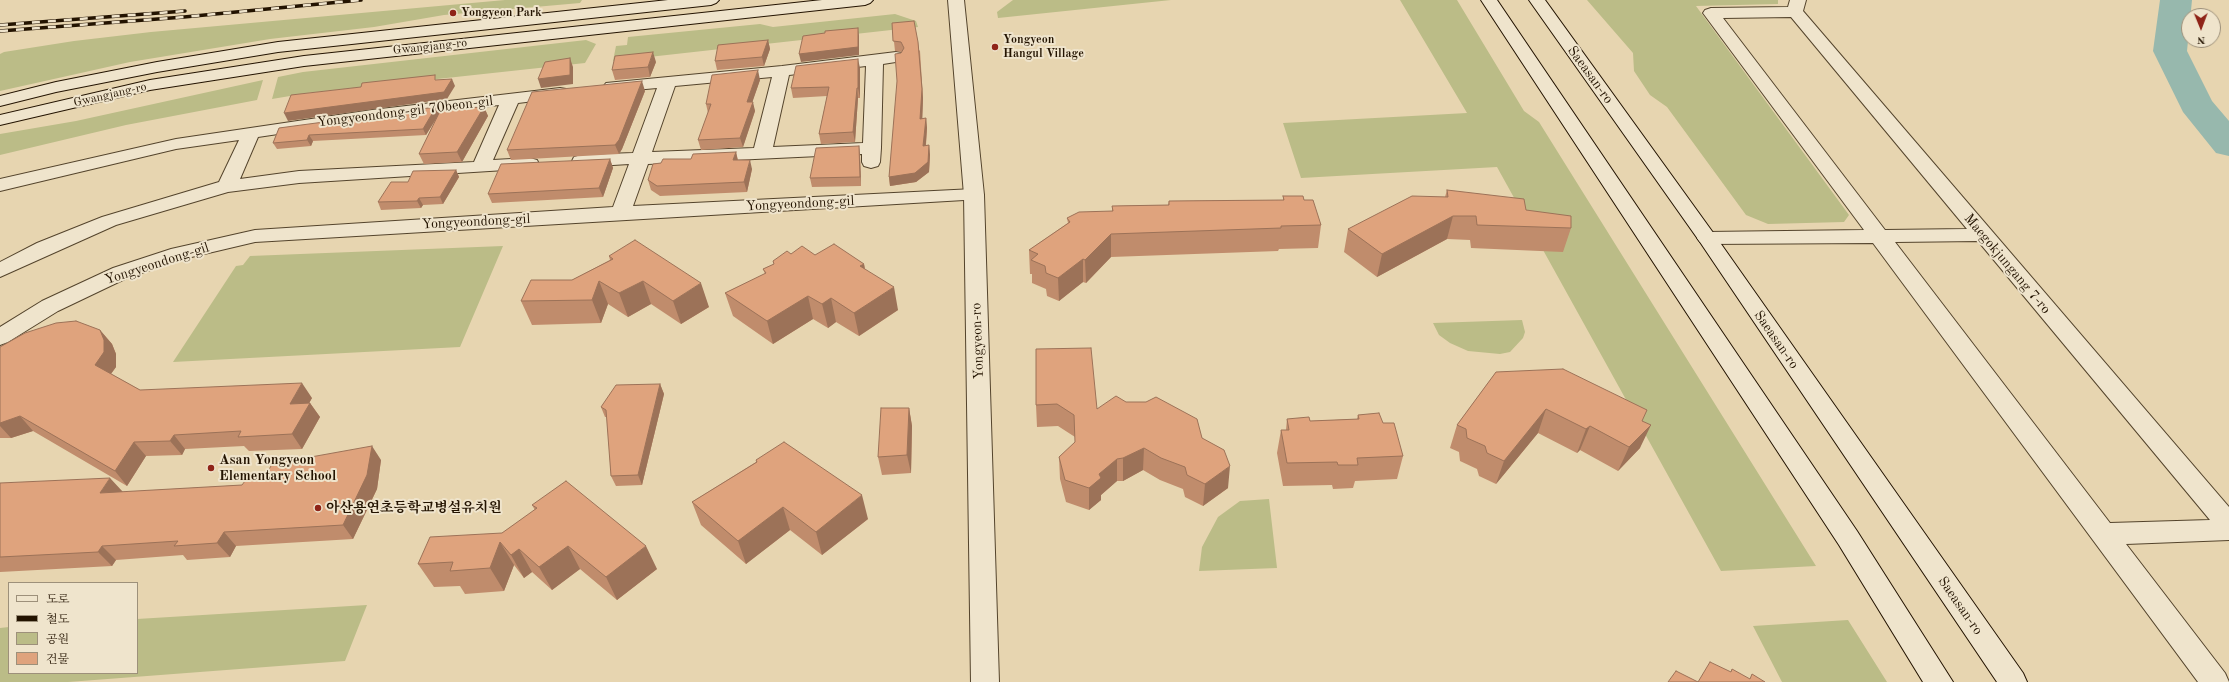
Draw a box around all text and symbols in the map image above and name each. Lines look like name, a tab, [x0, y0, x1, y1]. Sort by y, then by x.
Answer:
place label: Yongyeon Park	[461, 6, 542, 20]
marker: Yongyeon Park	[448, 8, 458, 18]
north arrow	[2181, 8, 2221, 48]
place label: Yongyeon Hangul Village	[1003, 33, 1084, 61]
text: N	[2197, 34, 2205, 45]
street label: Gwangjang-ro	[392, 36, 468, 58]
marker: Yongyeon Hangul Village	[990, 42, 1000, 52]
street label: Saeasan-ro	[1563, 43, 1617, 107]
street label: Gwangjang-ro	[72, 80, 148, 110]
street label: Yongyeondong-gil 70beon-gil	[316, 93, 494, 131]
street label: Yongyeondong-gil	[745, 193, 855, 215]
street label: Maegokjungang 7-ro	[1960, 210, 2054, 318]
street label: Yongyeondong-gil	[421, 211, 531, 233]
street label: Yongyeondong-gil	[103, 239, 211, 289]
street label: Yongyeon-ro	[968, 302, 988, 380]
street label: Saeasan-ro	[1750, 308, 1802, 372]
place label: Asan Yongyeon Elementary School	[219, 452, 336, 484]
marker: Asan Yongyeon Elementary School	[206, 463, 216, 473]
place label: 아산용연초등학교병설유치원	[326, 500, 502, 516]
marker: 아산용연초등학교병설유치원	[313, 503, 323, 513]
street label: Saeasan-ro	[1934, 574, 1986, 638]
legend	[8, 582, 138, 674]
text: 도로	[46, 594, 69, 606]
text: 철도	[46, 614, 69, 626]
text: 공원	[46, 634, 69, 646]
text: 건물	[46, 654, 69, 666]

